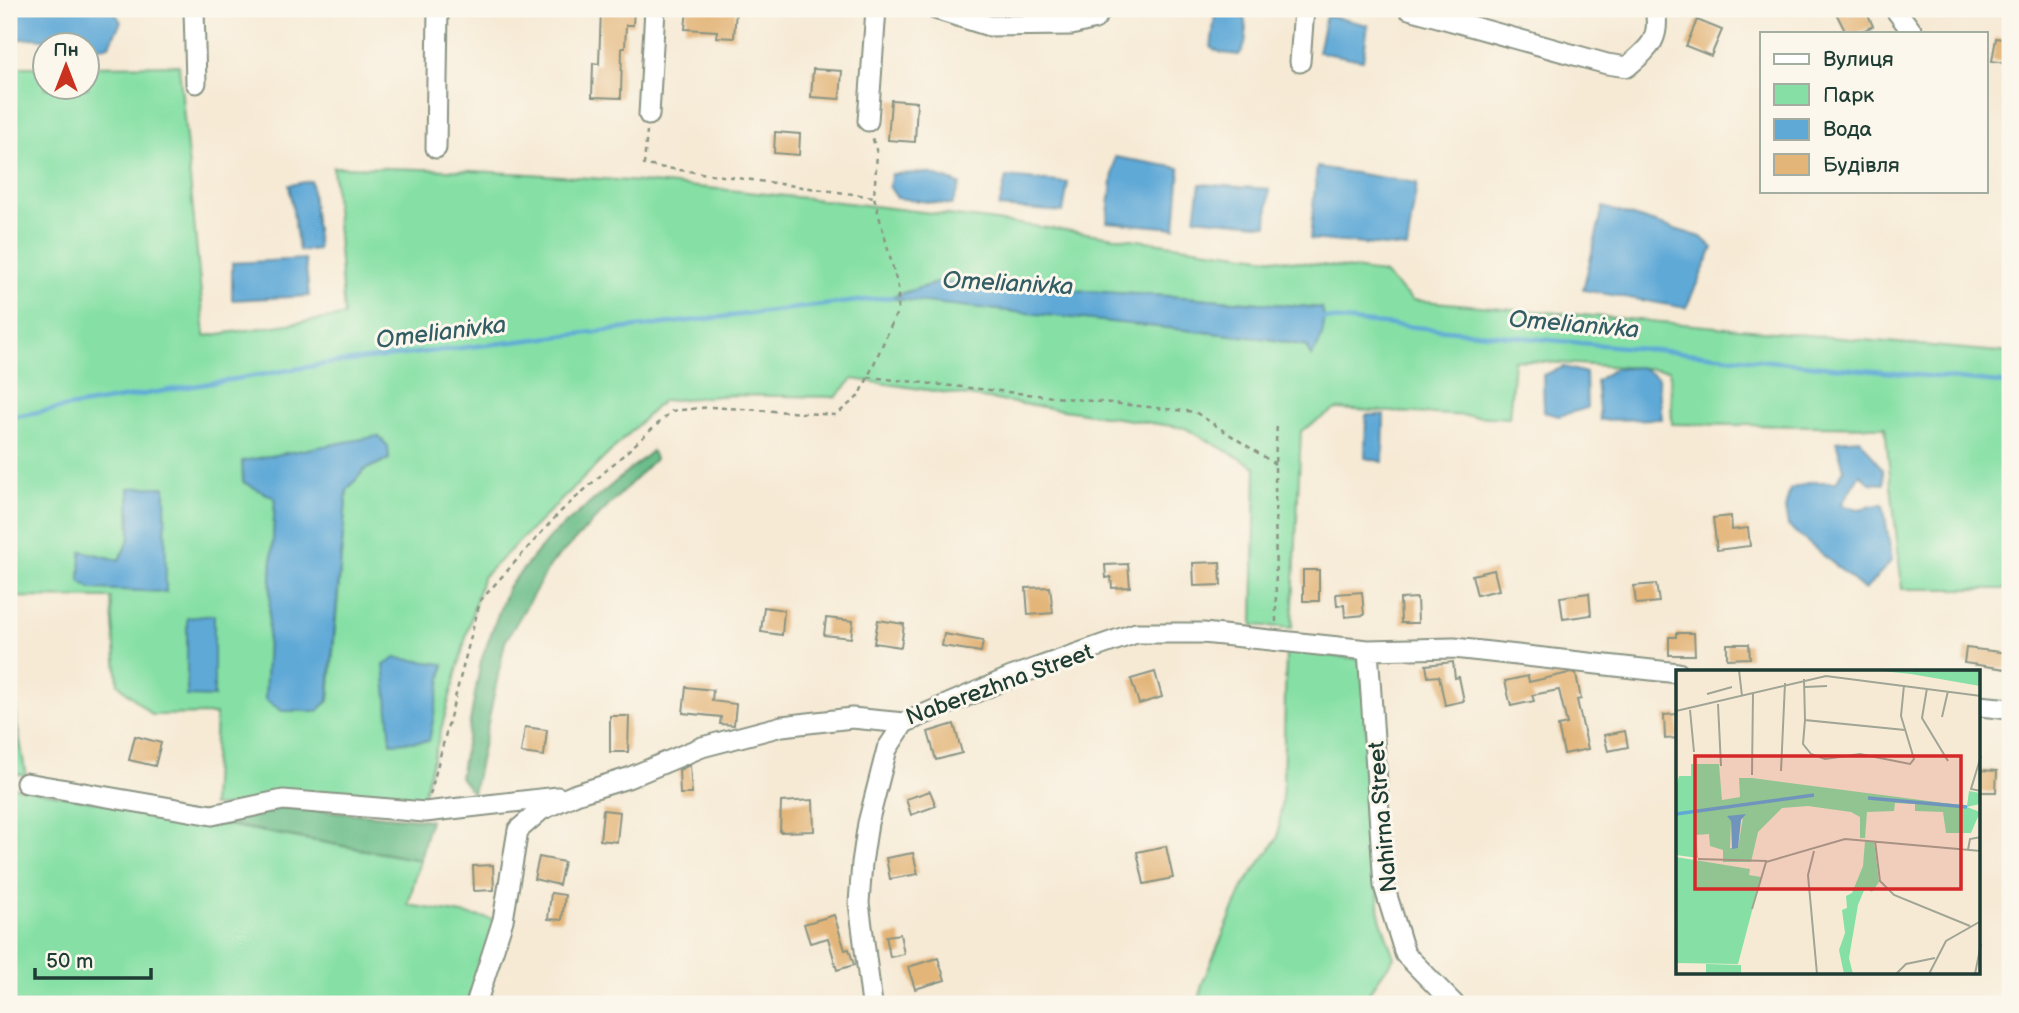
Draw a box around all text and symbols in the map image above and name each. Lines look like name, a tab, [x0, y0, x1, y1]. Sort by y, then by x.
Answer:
north arrow	[32, 32, 102, 102]
legend	[1760, 32, 1988, 192]
text: Пн	[53, 39, 79, 62]
text: Вулиця	[1823, 47, 1894, 72]
text: Парк	[1823, 83, 1874, 108]
text: Вода	[1823, 117, 1872, 142]
text: Будівля	[1823, 153, 1900, 178]
water label: Omelianivka	[942, 266, 1074, 301]
water label: Omelianivka	[1507, 304, 1641, 345]
water label: Omelianivka	[374, 310, 508, 355]
street label: Naberezhna Street	[902, 638, 1097, 732]
inset map	[1676, 670, 1980, 974]
street label: Nahirna Street	[1362, 740, 1404, 894]
scale bar	[35, 936, 150, 980]
text: 50 m	[46, 949, 93, 974]

